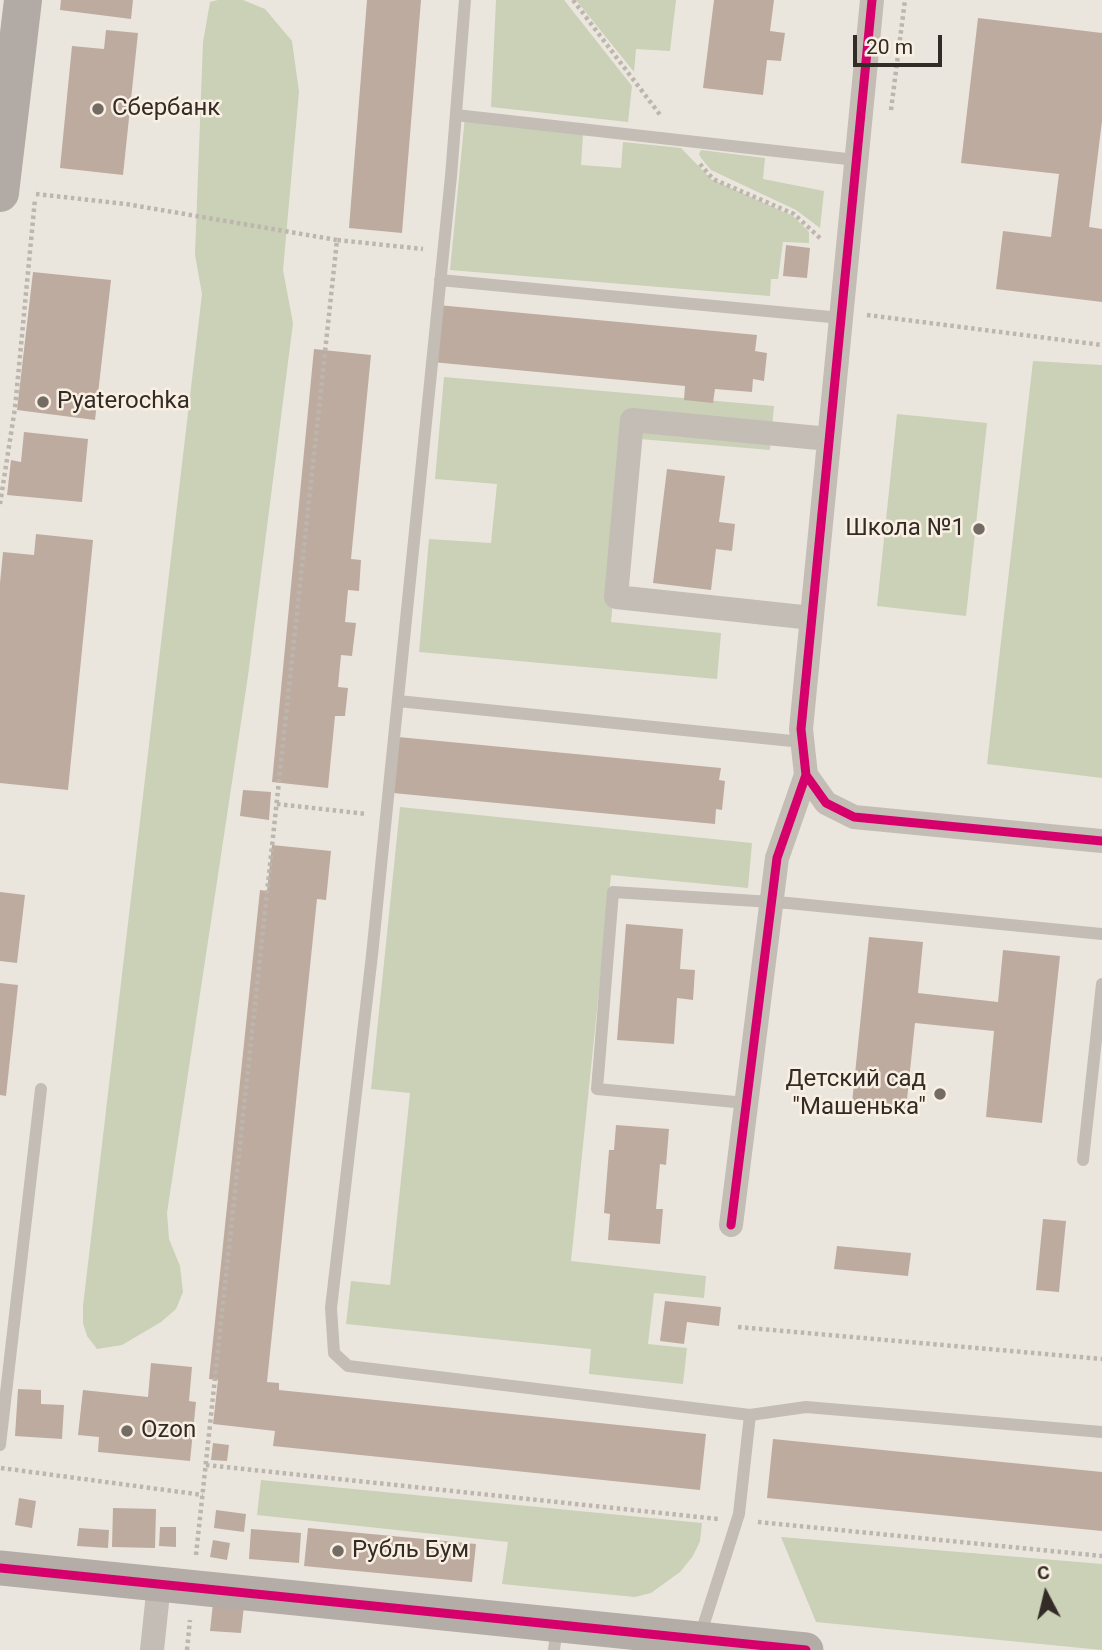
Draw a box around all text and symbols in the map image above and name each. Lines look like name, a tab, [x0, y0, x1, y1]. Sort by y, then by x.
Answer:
scale bar	[857, 21, 946, 65]
text: 20 m	[866, 35, 913, 59]
place label: Сбербанк	[112, 95, 220, 123]
marker: Сбербанк	[90, 101, 106, 117]
place label: Pyaterochka	[57, 388, 190, 416]
marker: Pyaterochka	[35, 394, 51, 410]
place label: Школа №1	[845, 515, 965, 543]
marker: Школа №1	[971, 521, 987, 537]
place label: Детский сад "Машенька"	[785, 1066, 926, 1122]
marker: Детский сад "Машенька"	[932, 1086, 948, 1102]
place label: Ozon	[141, 1417, 196, 1445]
marker: Ozon	[119, 1423, 135, 1439]
place label: Рубль Бум	[352, 1537, 469, 1565]
marker: Рубль Бум	[330, 1543, 346, 1559]
north arrow	[1011, 1559, 1081, 1629]
text: С	[1036, 1560, 1051, 1585]

